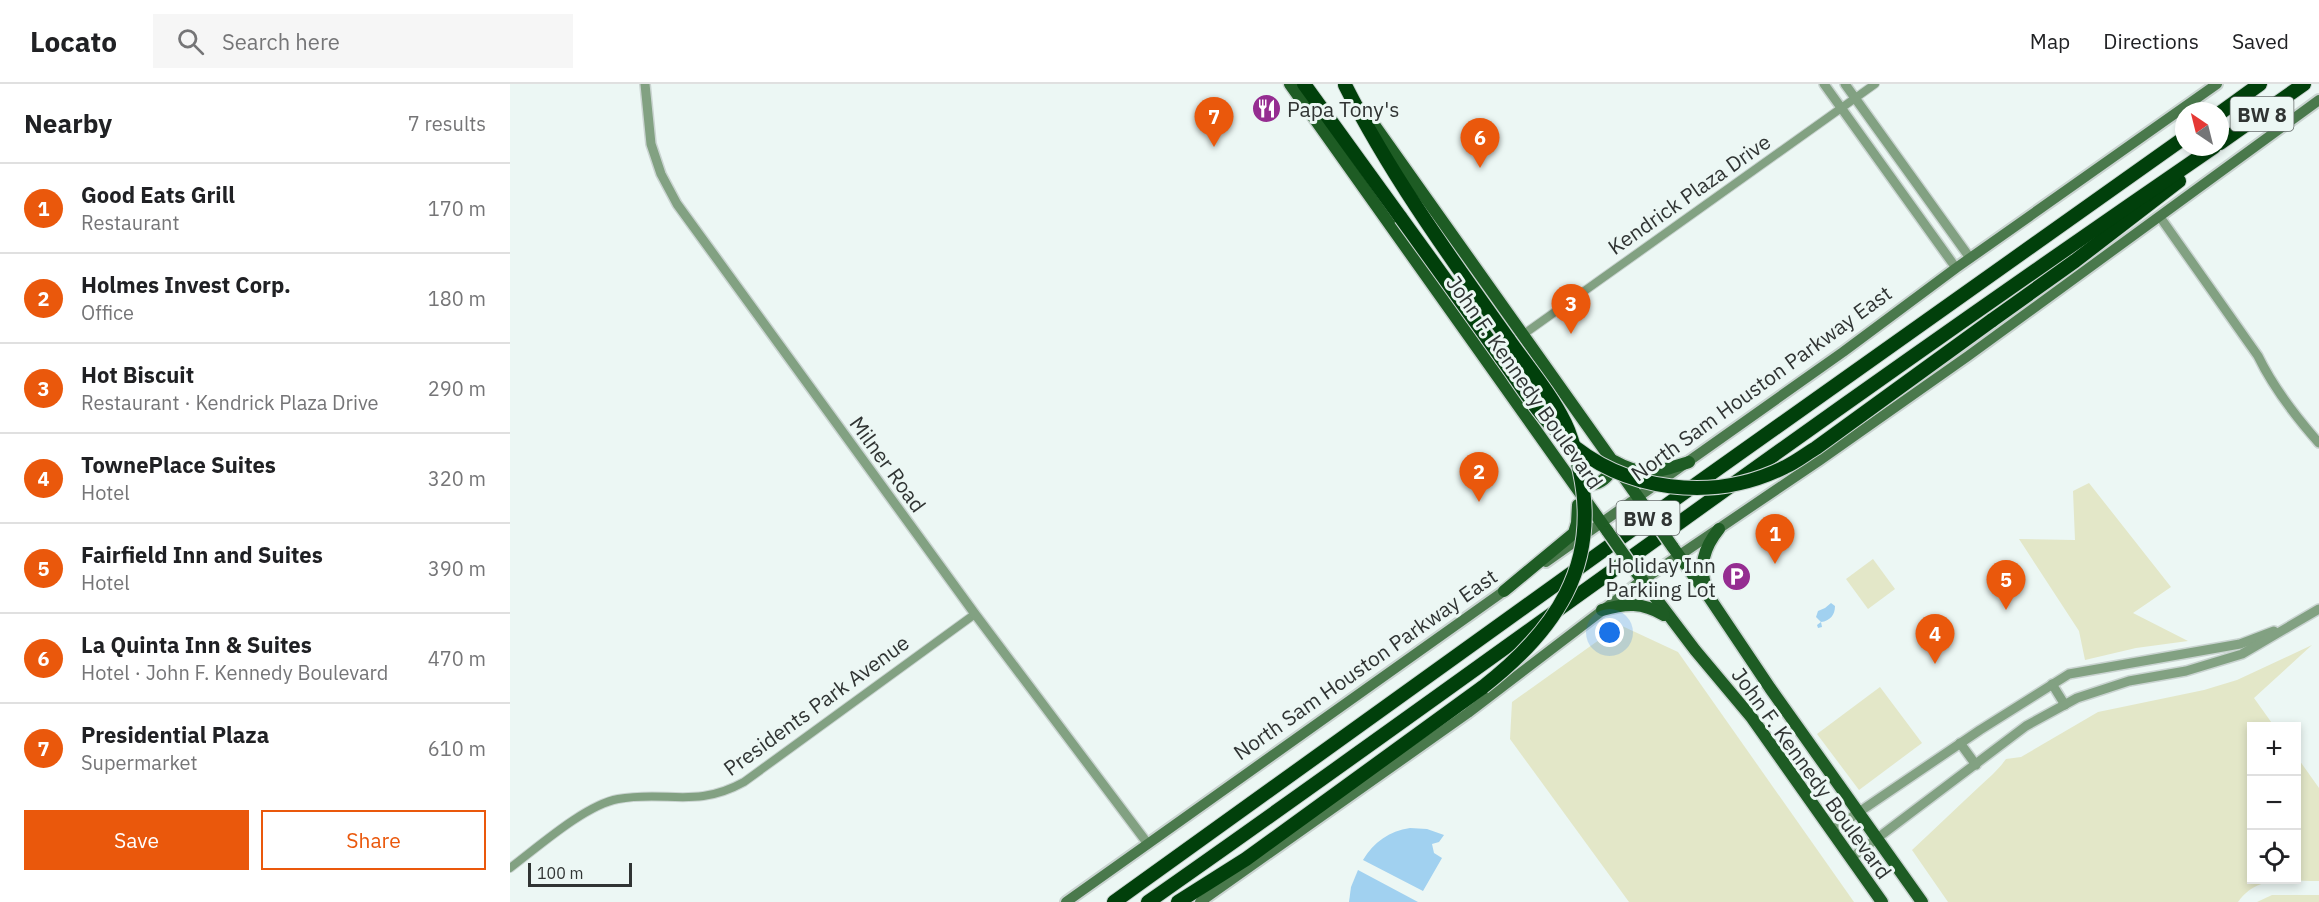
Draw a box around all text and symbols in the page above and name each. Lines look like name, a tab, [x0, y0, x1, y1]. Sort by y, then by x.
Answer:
search box	[153, 14, 573, 68]
text: Locato	[30, 23, 117, 60]
icon: search	[174, 25, 207, 58]
text: Search here	[222, 27, 340, 56]
text: Map	[2030, 27, 2070, 55]
text: Directions	[2103, 27, 2199, 55]
text: Saved	[2232, 27, 2289, 55]
restaurant icon: Papa Tony's	[1250, 93, 1282, 125]
place label: Papa Tony's	[1287, 95, 1399, 123]
road number: BW 8	[2230, 97, 2294, 131]
pin: 7	[1194, 98, 1234, 147]
north arrow	[2175, 102, 2229, 156]
text: Nearby	[24, 106, 112, 140]
text: 7 results	[408, 110, 486, 137]
pin: 6	[1460, 118, 1500, 168]
street label: Kendrick Plaza Drive	[1602, 127, 1776, 261]
text: Good Eats Grill	[81, 180, 235, 209]
text: 1	[38, 195, 50, 222]
text: 170 m	[428, 195, 486, 222]
text: Restaurant	[81, 209, 179, 236]
text: Holmes Invest Corp.	[81, 270, 291, 299]
street label: John F. Kennedy Boulevard	[1440, 270, 1610, 494]
street label: North Sam Houston Parkway East	[1625, 279, 1897, 487]
pin: 3	[1552, 284, 1590, 334]
text: 2	[38, 285, 50, 312]
text: 180 m	[428, 285, 486, 312]
text: Office	[81, 299, 134, 326]
text: Hot Biscuit	[81, 360, 194, 389]
text: 3	[38, 375, 50, 402]
text: 290 m	[428, 375, 486, 402]
text: Restaurant · Kendrick Plaza Drive	[81, 389, 379, 416]
street label: Milner Road	[844, 410, 932, 518]
text: TownePlace Suites	[81, 450, 276, 479]
pin: 2	[1460, 452, 1498, 502]
text: 4	[38, 465, 50, 492]
text: 320 m	[428, 465, 486, 492]
text: Hotel	[81, 479, 130, 506]
road number: BW 8	[1616, 501, 1680, 535]
pin: 1	[1756, 514, 1794, 564]
text: Fairfield Inn and Suites	[81, 540, 323, 569]
place label: Holiday Inn Parkiing Lot	[1606, 551, 1716, 603]
text: 5	[38, 555, 50, 582]
text: 390 m	[428, 555, 486, 582]
pin: 5	[1986, 560, 2026, 610]
parking icon: Holiday Inn Parkiing Lot	[1721, 561, 1753, 593]
street label: North Sam Houston Parkway East	[1228, 562, 1502, 766]
text: Hotel	[81, 569, 130, 596]
pin: 4	[1916, 614, 1954, 664]
your location	[1595, 618, 1624, 647]
street label: Presidents Park Avenue	[718, 628, 914, 782]
text: La Quinta Inn & Suites	[81, 630, 312, 659]
text: 6	[38, 645, 50, 672]
text: 470 m	[428, 645, 486, 672]
text: Hotel · John F. Kennedy Boulevard	[81, 659, 388, 686]
street label: John F. Kennedy Boulevard	[1726, 662, 1898, 884]
text: Presidential Plaza	[81, 720, 269, 749]
map controls	[2247, 722, 2301, 884]
button: +	[2247, 722, 2301, 776]
text: 7	[38, 735, 50, 762]
text: 610 m	[428, 735, 486, 762]
text: Supermarket	[81, 749, 198, 776]
button: −	[2247, 776, 2301, 830]
button: Save	[24, 810, 249, 870]
button: Share	[261, 810, 486, 870]
button: locate	[2247, 830, 2301, 884]
scale bar	[528, 860, 632, 888]
text: 100 m	[537, 863, 584, 883]

